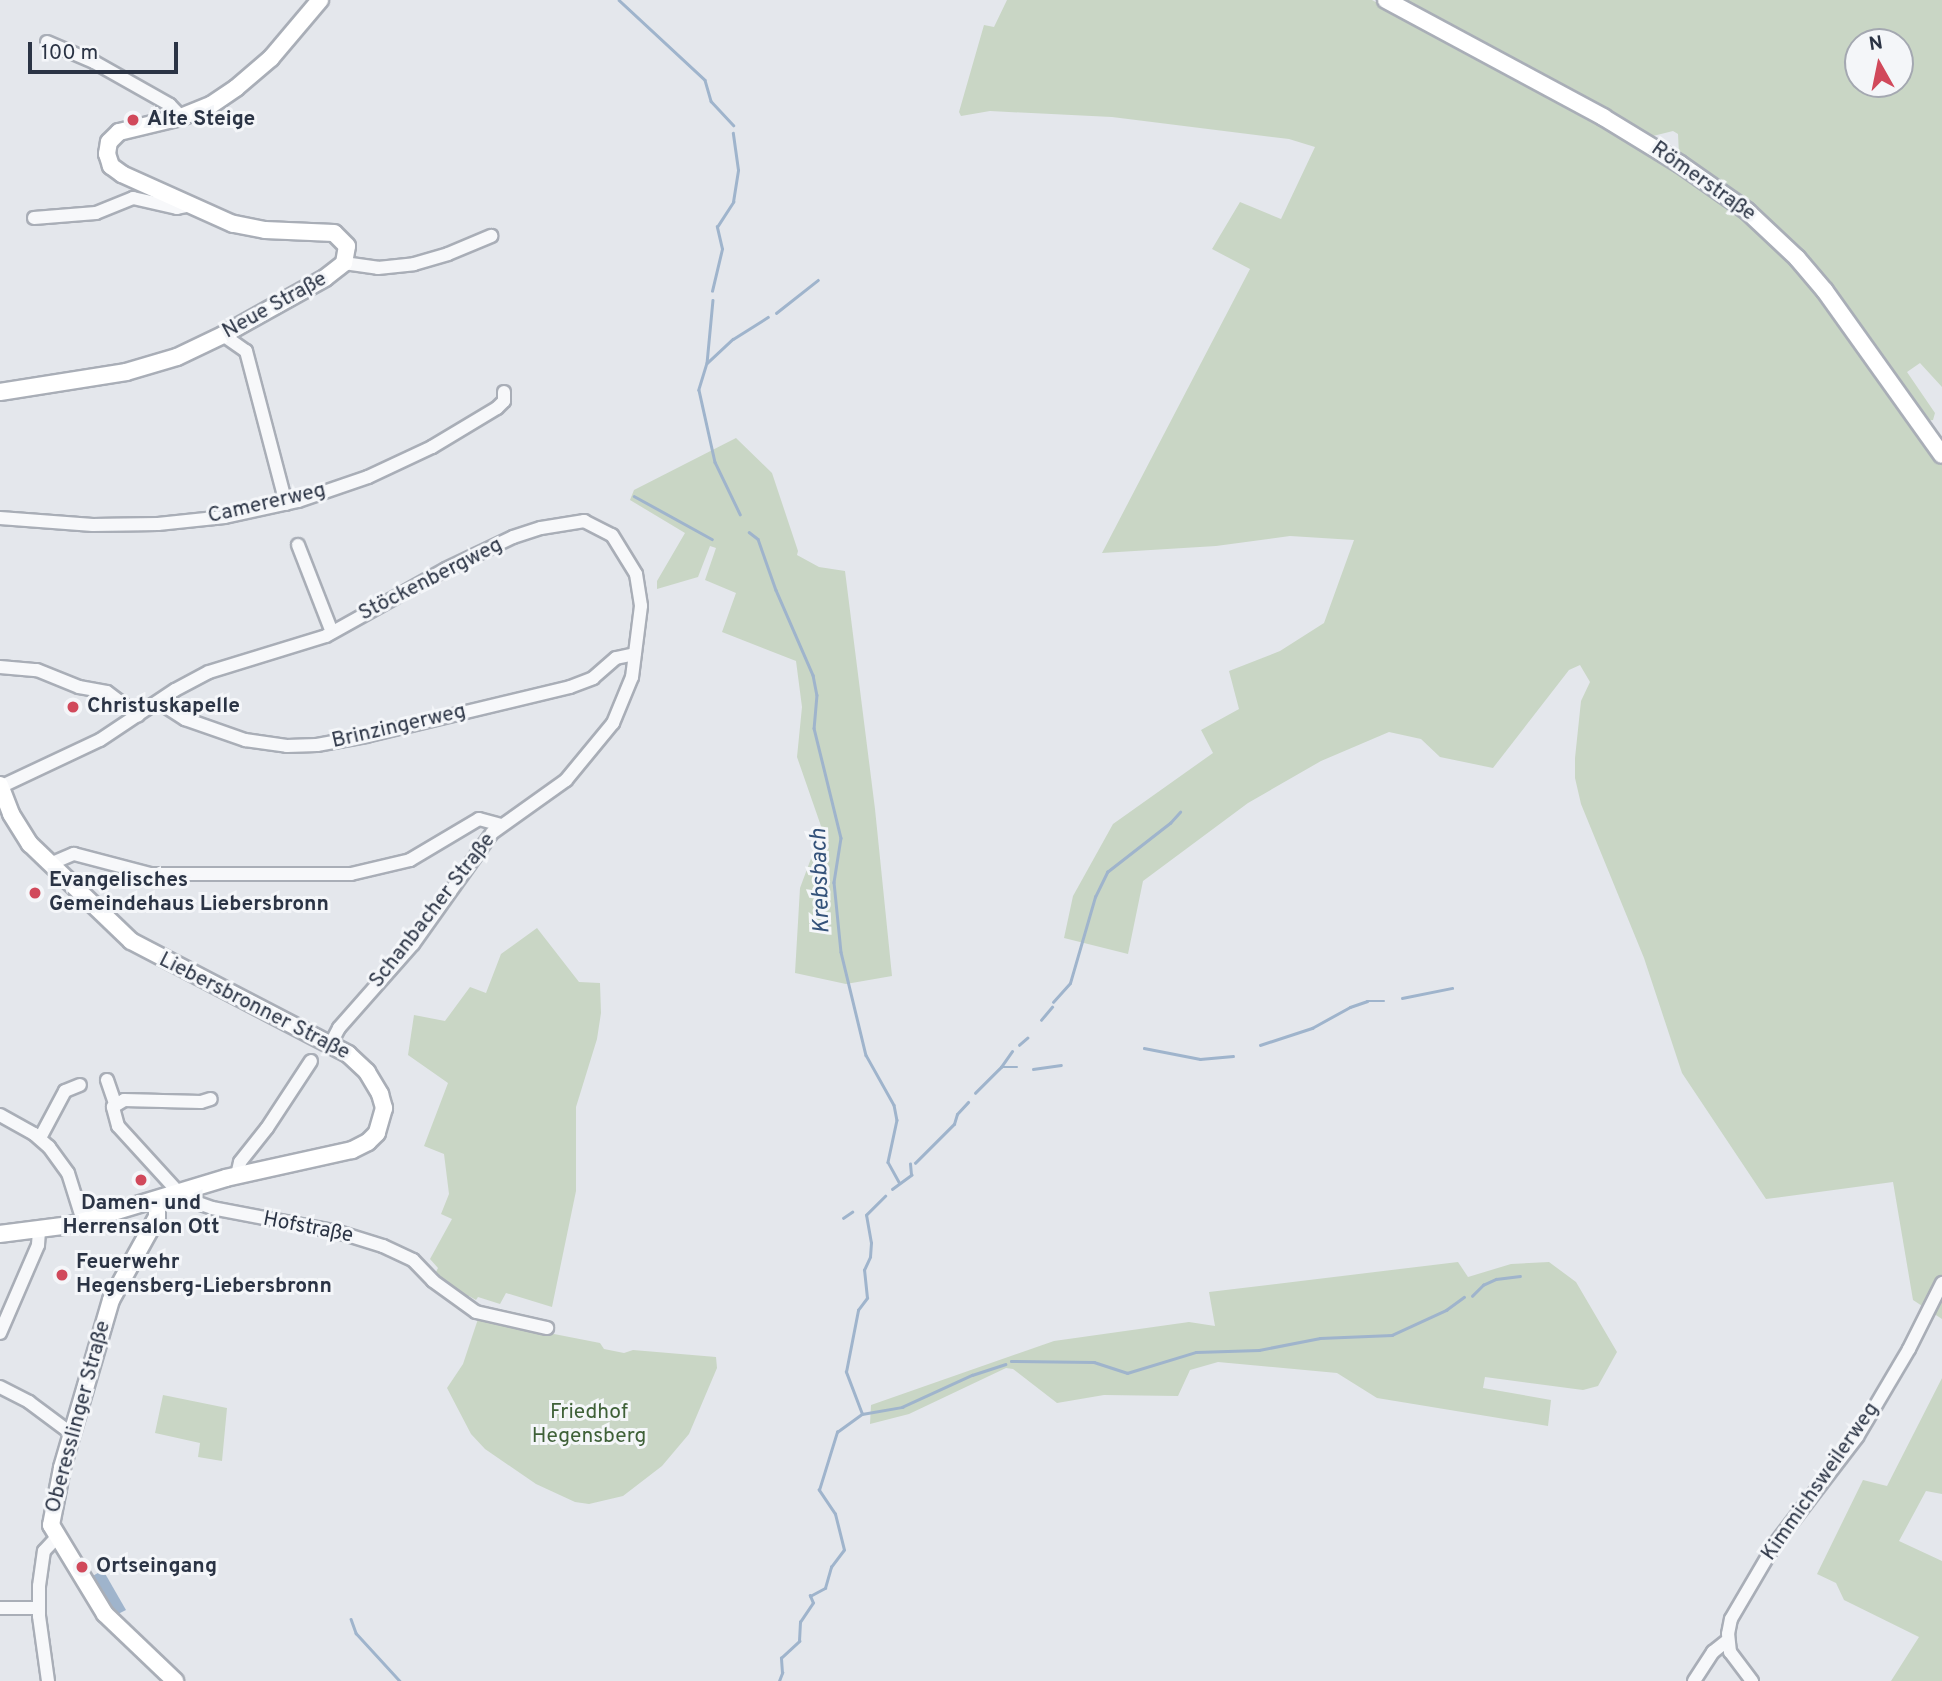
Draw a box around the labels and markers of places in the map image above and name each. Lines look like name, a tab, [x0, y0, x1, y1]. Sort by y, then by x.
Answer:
place label: Alte Steige	[147, 107, 255, 133]
marker: Alte Steige	[125, 112, 141, 128]
place label: Christuskapelle	[87, 694, 240, 720]
marker: Christuskapelle	[65, 699, 81, 715]
place label: Evangelisches Gemeindehaus Liebersbronn	[49, 868, 329, 918]
marker: Evangelisches Gemeindehaus Liebersbronn	[27, 885, 43, 901]
marker: Damen- und Herrensalon Ott	[133, 1172, 149, 1188]
place label: Damen- und Herrensalon Ott	[63, 1191, 219, 1241]
place label: Feuerwehr Hegensberg-Liebersbronn	[76, 1250, 332, 1300]
marker: Feuerwehr Hegensberg-Liebersbronn	[54, 1267, 70, 1283]
place label: Ortseingang	[96, 1554, 217, 1580]
marker: Ortseingang	[74, 1559, 90, 1575]

